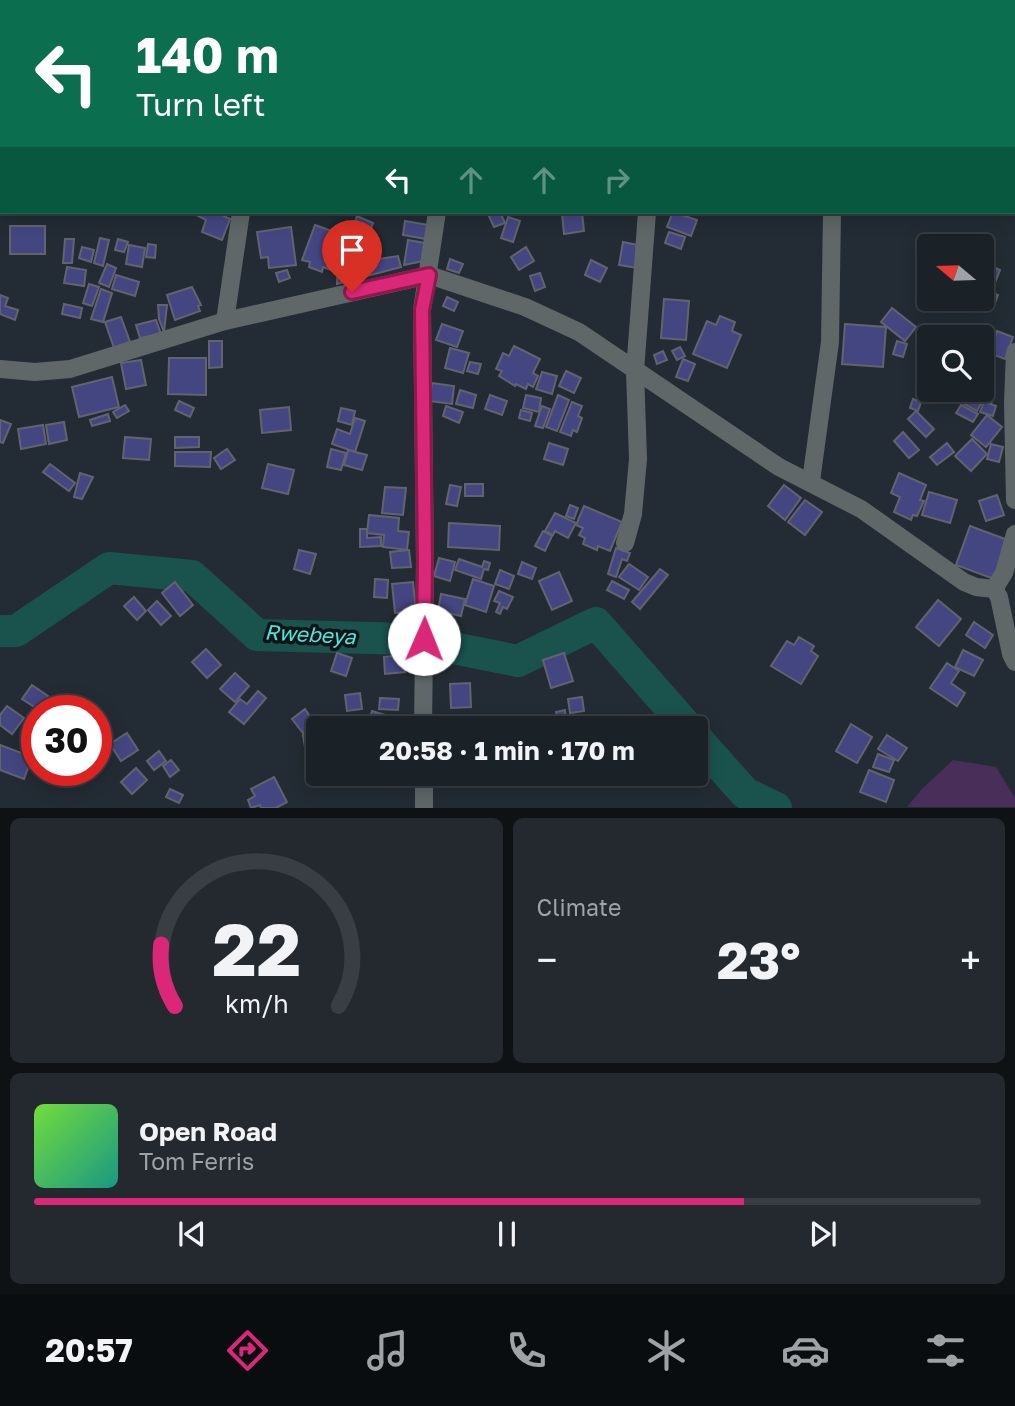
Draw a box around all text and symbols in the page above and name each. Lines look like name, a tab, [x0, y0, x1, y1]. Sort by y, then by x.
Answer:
text: 140 m	[136, 25, 279, 84]
icon: left	[21, 28, 112, 119]
text: Turn left	[136, 85, 265, 123]
icon: left	[379, 161, 417, 199]
icon: ahead	[452, 161, 490, 199]
icon: ahead	[525, 161, 563, 199]
icon: right	[598, 161, 636, 199]
pin	[322, 220, 382, 292]
icon: arrive	[333, 231, 371, 269]
north arrow	[917, 234, 994, 312]
map controls	[917, 234, 994, 402]
button: search	[917, 325, 994, 402]
position arrow	[387, 602, 461, 676]
water label: Rwebeya	[264, 619, 357, 649]
speed limit sign: 30	[21, 695, 112, 786]
text: 20:58 · 1 min · 170 m	[379, 735, 635, 766]
text: Climate	[537, 893, 621, 921]
text: 22	[212, 906, 301, 993]
text: 23°	[717, 928, 801, 990]
text: −	[537, 937, 557, 982]
text: +	[960, 937, 981, 982]
text: km/h	[224, 988, 288, 1019]
text: Open Road	[139, 1116, 277, 1147]
text: Tom Ferris	[139, 1147, 254, 1175]
icon: previous	[173, 1215, 211, 1253]
icon: pause	[488, 1215, 526, 1253]
icon: next	[804, 1215, 842, 1253]
icon: directions	[223, 1326, 272, 1375]
icon: music	[363, 1326, 412, 1375]
icon: phone	[502, 1326, 551, 1375]
icon: climate	[642, 1326, 691, 1375]
icon: car	[781, 1326, 830, 1375]
icon: filters	[921, 1326, 970, 1375]
text: 20:57	[45, 1331, 133, 1369]

